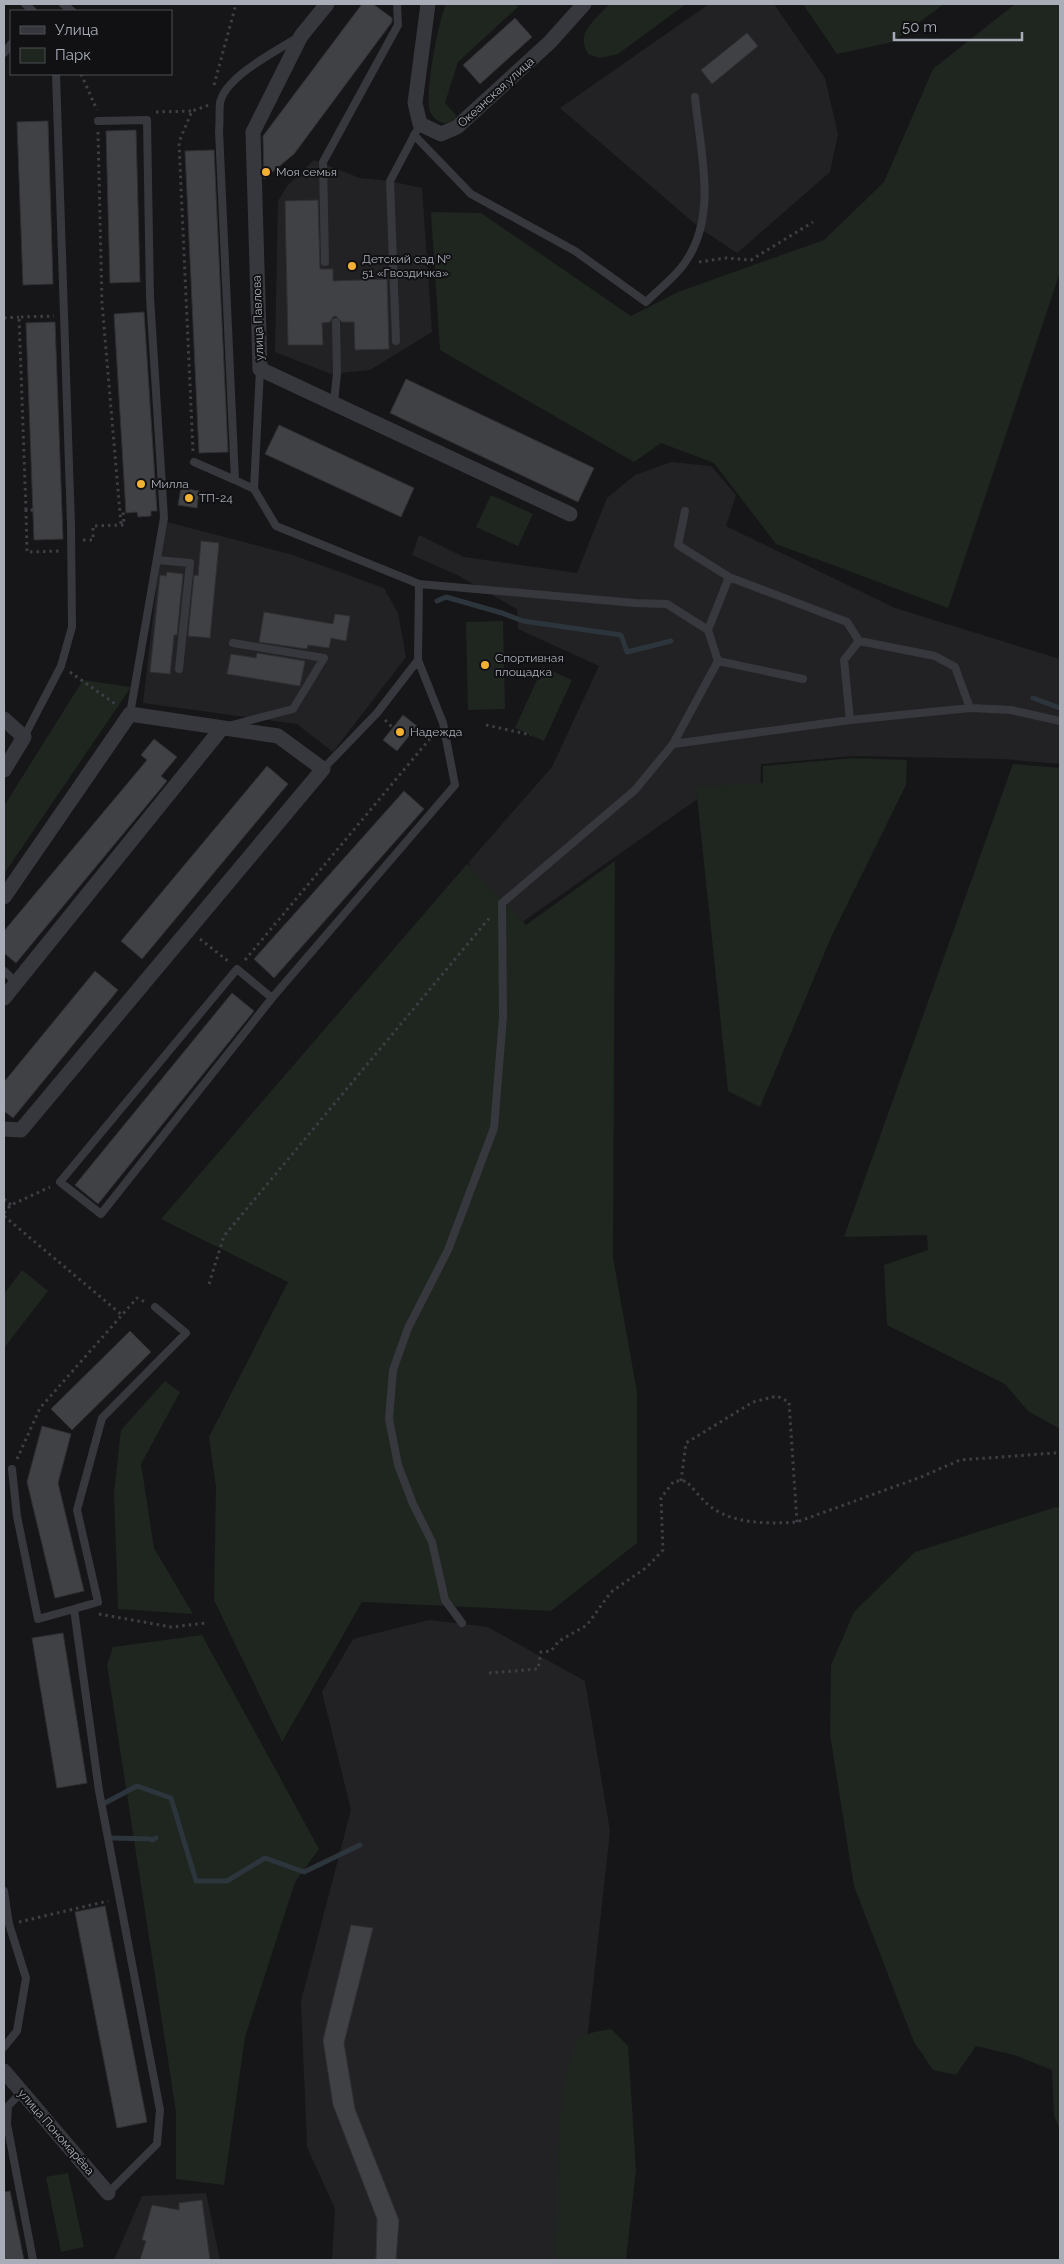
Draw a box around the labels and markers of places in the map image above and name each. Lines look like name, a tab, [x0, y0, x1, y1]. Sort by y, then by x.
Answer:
place label: Моя семья	[276, 165, 337, 179]
marker: Моя семья	[260, 166, 272, 178]
place label: Детский сад № 51 «Гвоздичка»	[362, 252, 451, 280]
marker: Детский сад № 51 «Гвоздичка»	[346, 260, 358, 272]
place label: Милла	[151, 477, 189, 491]
marker: Милла	[135, 478, 147, 490]
place label: ТП-24	[199, 491, 233, 505]
marker: ТП-24	[183, 492, 195, 504]
place label: Спортивная площадка	[495, 651, 564, 679]
marker: Спортивная площадка	[479, 659, 491, 671]
place label: Надежда	[410, 725, 462, 739]
marker: Надежда	[394, 726, 406, 738]

